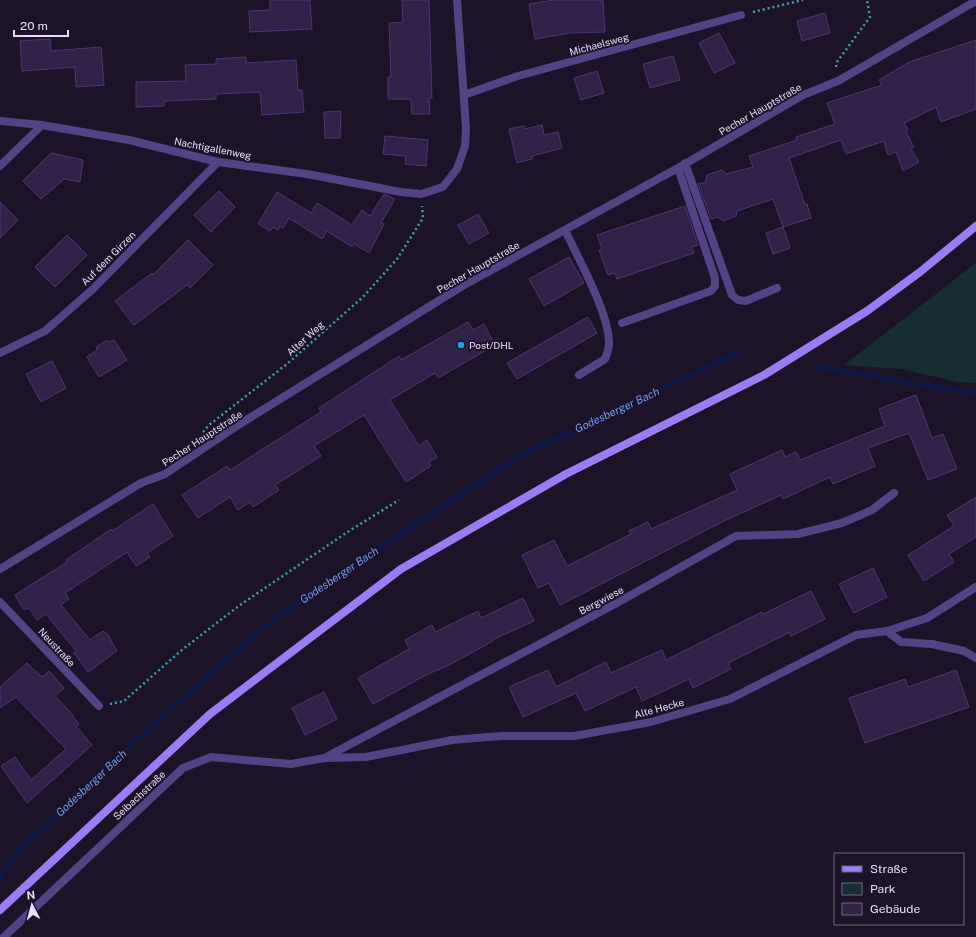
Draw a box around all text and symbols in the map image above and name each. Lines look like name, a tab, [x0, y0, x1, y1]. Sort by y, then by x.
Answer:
scale bar	[14, 12, 68, 38]
text: 20 m	[20, 19, 48, 33]
street label: Michaelsweg	[568, 30, 630, 58]
street label: Pecher Hauptstraße	[717, 80, 804, 138]
street label: Nachtigallenweg	[173, 135, 253, 161]
street label: Auf dem Girzen	[78, 228, 138, 288]
street label: Pecher Hauptstraße	[435, 238, 522, 296]
street label: Alter Weg	[284, 318, 326, 358]
place label: Post/DHL	[469, 339, 514, 351]
marker: Post/DHL	[456, 340, 466, 350]
water label: Godesberger Bach	[573, 385, 661, 435]
street label: Pecher Hauptstraße	[160, 407, 245, 468]
water label: Godesberger Bach	[298, 544, 380, 606]
street label: Bergwiese	[577, 583, 626, 617]
street label: Neustraße	[36, 625, 78, 669]
street label: Alte Hecke	[633, 695, 686, 720]
water label: Godesberger Bach	[53, 747, 129, 819]
street label: Seibachstraße	[110, 768, 168, 822]
legend	[834, 853, 964, 925]
text: Straße	[870, 862, 908, 876]
text: Park	[870, 882, 896, 896]
north arrow	[12, 885, 52, 925]
text: N	[26, 889, 36, 901]
text: Gebäude	[870, 902, 920, 916]

